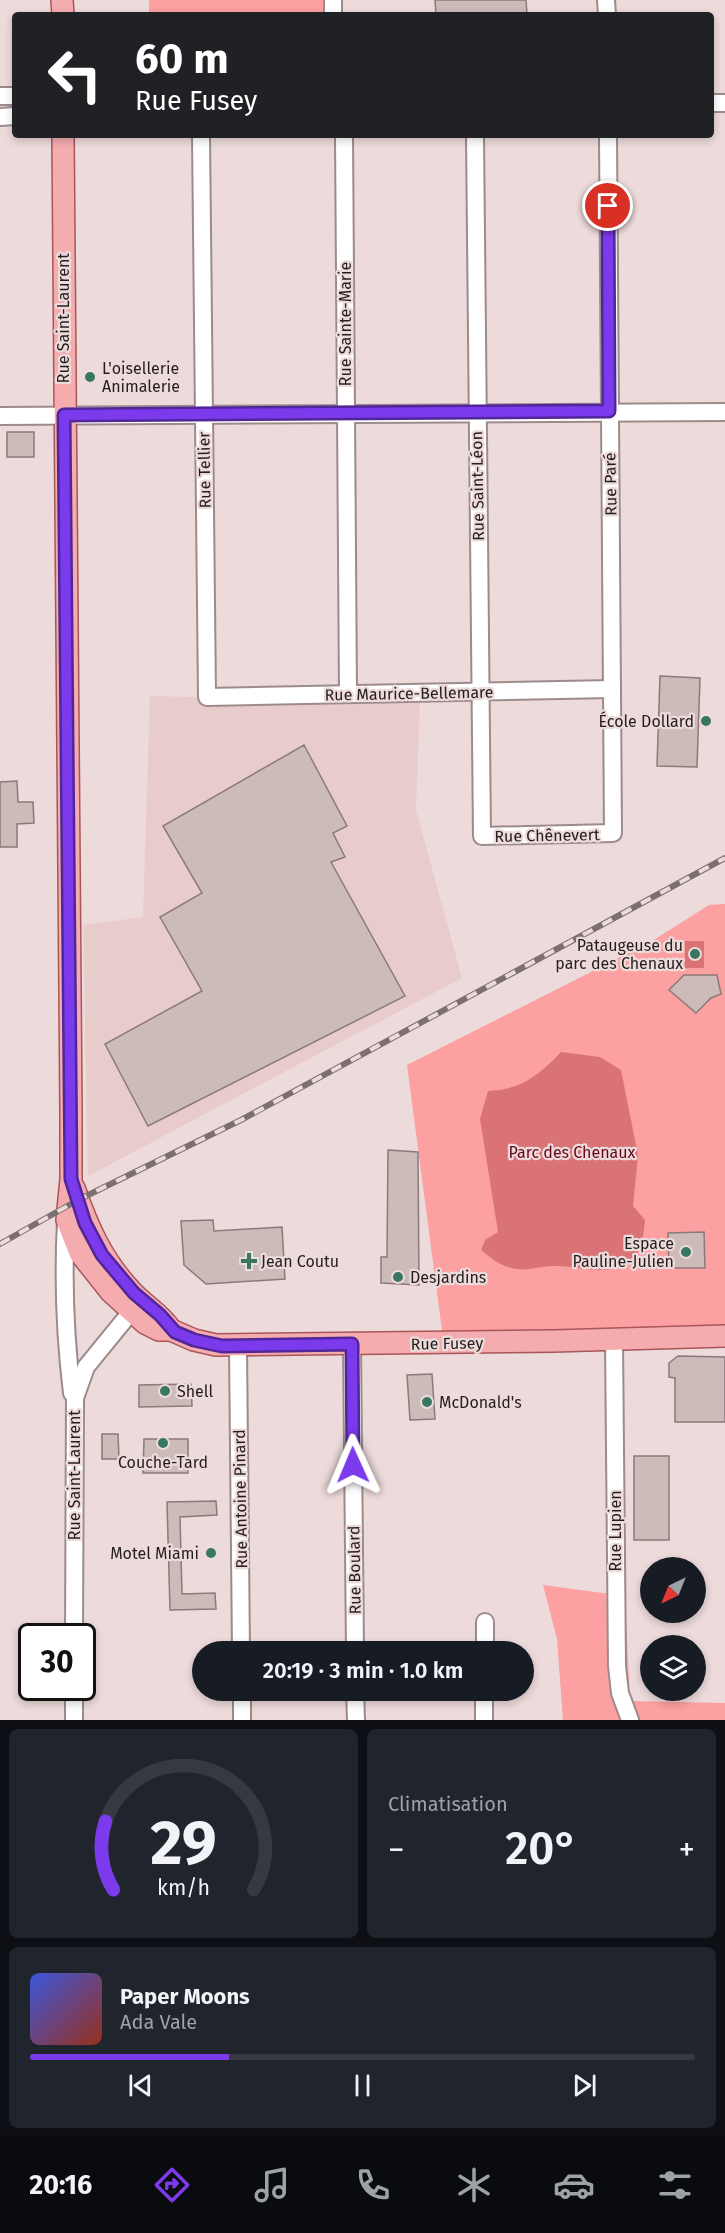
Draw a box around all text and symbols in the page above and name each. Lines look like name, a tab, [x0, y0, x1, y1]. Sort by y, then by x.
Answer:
text: 60 m	[135, 34, 229, 84]
icon: left	[36, 36, 114, 114]
text: Rue Fusey	[135, 85, 257, 117]
pin	[582, 180, 633, 231]
icon: arrive	[591, 189, 624, 222]
street label: Rue Saint-Laurent	[54, 253, 73, 383]
street label: Rue Sainte-Marie	[336, 262, 355, 386]
place label: L'oisellerie Animalerie	[102, 359, 180, 396]
marker: L'oisellerie Animalerie	[83, 370, 97, 384]
street label: Rue Tellier	[194, 431, 215, 509]
street label: Rue Saint-Léon	[467, 431, 488, 541]
street label: Rue Paré	[600, 452, 621, 516]
street label: Rue Maurice-Bellemare	[324, 683, 494, 704]
place label: École Dollard	[599, 711, 694, 731]
marker: École Dollard	[699, 714, 713, 728]
street label: Rue Chênevert	[494, 825, 600, 846]
place label: Pataugeuse du parc des Chenaux	[555, 936, 683, 973]
marker: Pataugeuse du parc des Chenaux	[688, 947, 702, 961]
park label: Parc des Chenaux	[509, 1143, 636, 1162]
place label: Espace Pauline-Julien	[572, 1234, 674, 1271]
marker: Espace Pauline-Julien	[679, 1245, 693, 1259]
place label: Jean Coutu	[261, 1252, 339, 1271]
marker: Jean Coutu	[242, 1254, 256, 1268]
place label: Desjardins	[410, 1268, 486, 1287]
marker: Desjardins	[391, 1270, 405, 1284]
street label: Rue Fusey	[411, 1333, 484, 1354]
place label: Shell	[177, 1382, 214, 1401]
marker: Shell	[158, 1384, 172, 1398]
place label: McDonald's	[439, 1393, 522, 1412]
marker: McDonald's	[420, 1395, 434, 1409]
street label: Rue Saint-Laurent	[65, 1410, 84, 1540]
street label: Rue Antoine Pinard	[230, 1429, 251, 1569]
position arrow	[321, 1433, 385, 1497]
marker: Couche-Tard	[156, 1436, 170, 1450]
place label: Couche-Tard	[118, 1453, 208, 1472]
street label: Rue Lupien	[606, 1490, 625, 1572]
street label: Rue Boulard	[344, 1525, 365, 1615]
place label: Motel Miami	[110, 1544, 199, 1563]
marker: Motel Miami	[204, 1546, 218, 1560]
north arrow	[640, 1557, 706, 1623]
map controls	[640, 1557, 706, 1701]
speed limit sign: 30	[18, 1623, 96, 1701]
button: layers	[640, 1635, 706, 1701]
text: 20:19 · 3 min · 1.0 km	[263, 1657, 463, 1684]
text: Climatisation	[388, 1792, 508, 1816]
text: 29	[150, 1806, 217, 1881]
text: 20°	[505, 1822, 578, 1876]
text: −	[388, 1830, 405, 1870]
text: +	[679, 1830, 695, 1870]
text: km/h	[157, 1876, 210, 1902]
text: Paper Moons	[120, 1983, 250, 2010]
text: Ada Vale	[120, 2010, 197, 2034]
icon: previous	[124, 2069, 157, 2102]
icon: pause	[346, 2069, 379, 2102]
icon: next	[568, 2069, 601, 2102]
icon: directions	[151, 2164, 193, 2206]
icon: music	[251, 2164, 293, 2206]
icon: phone	[352, 2164, 394, 2206]
icon: climate	[453, 2164, 495, 2206]
icon: car	[553, 2164, 595, 2206]
icon: filters	[654, 2164, 696, 2206]
text: 20:16	[29, 2169, 92, 2201]

